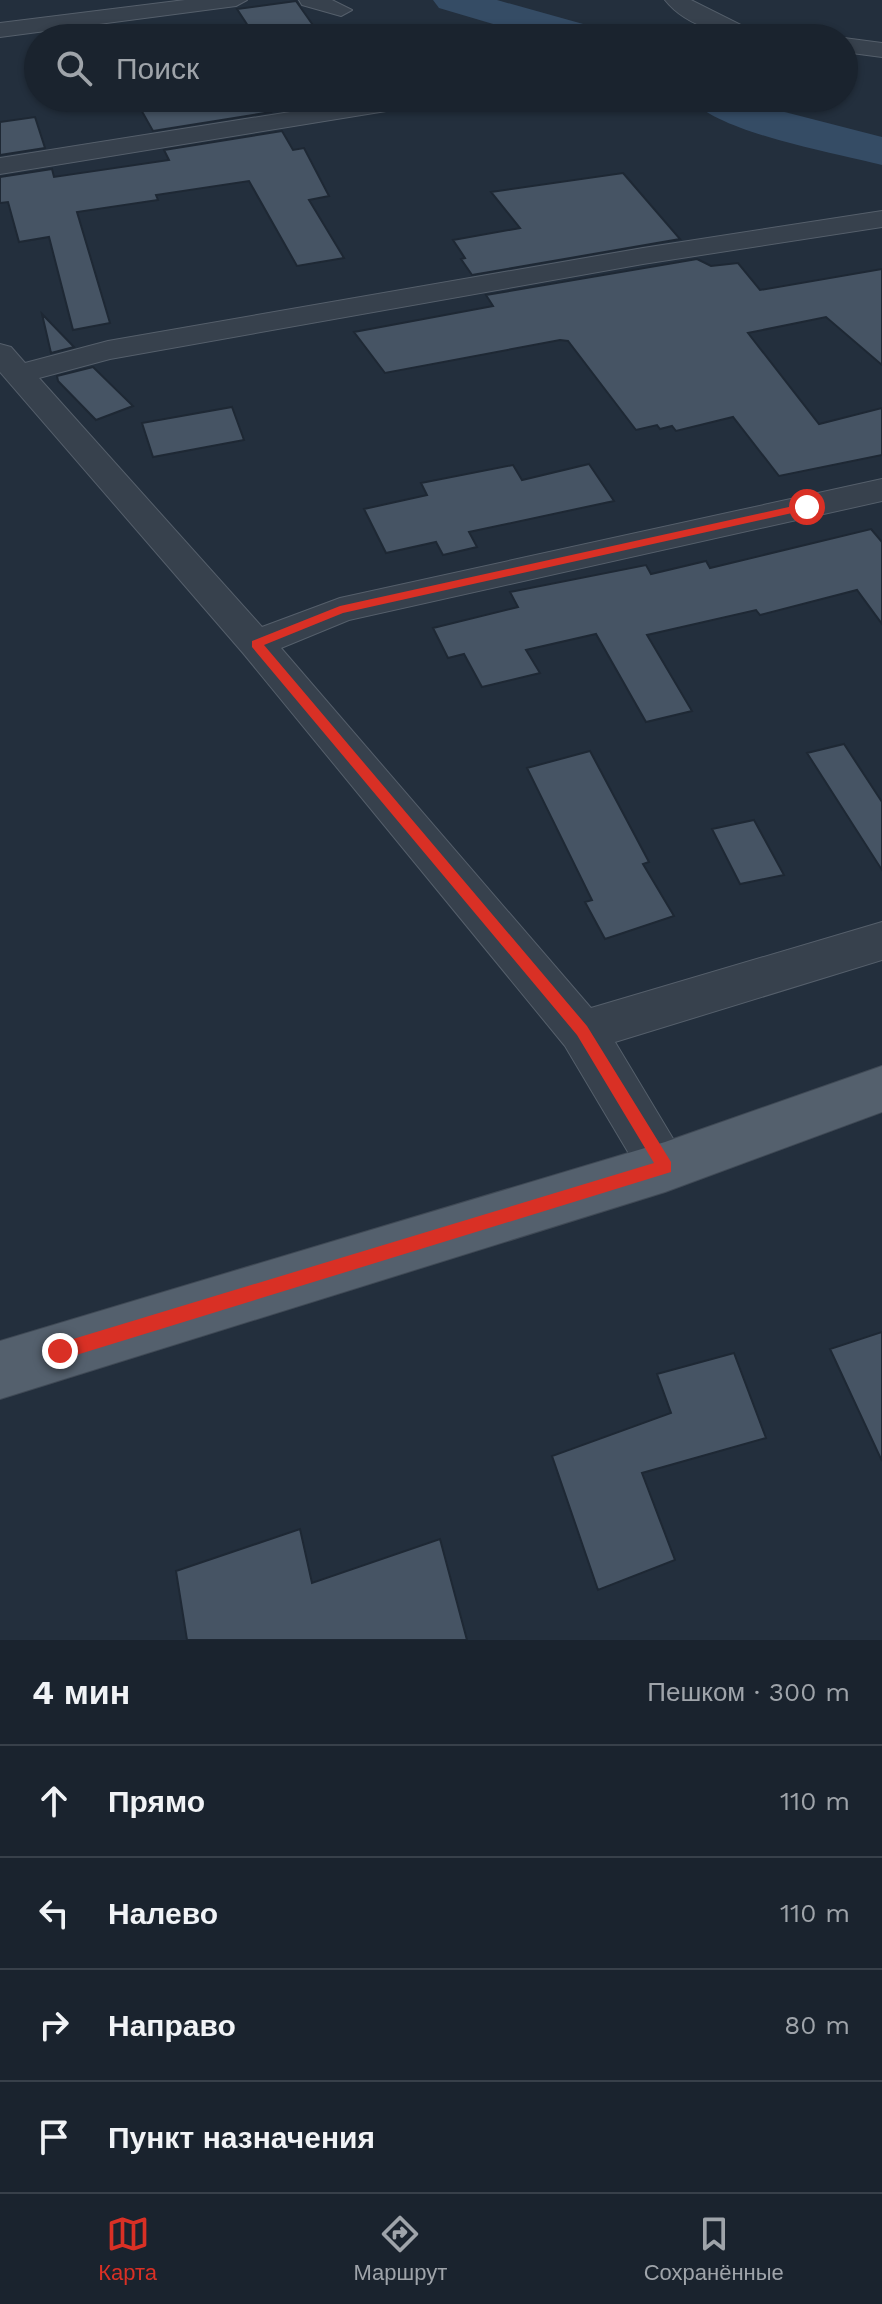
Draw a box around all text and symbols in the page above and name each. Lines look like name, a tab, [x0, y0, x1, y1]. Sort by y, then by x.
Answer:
search box	[24, 24, 858, 112]
icon: search	[52, 46, 96, 90]
text: Поиск	[116, 51, 199, 86]
route start	[789, 489, 825, 525]
route end	[42, 1333, 78, 1369]
text: 4 мин	[32, 1672, 130, 1712]
text: Пешком · 300 m	[647, 1677, 850, 1707]
icon: ahead	[32, 1779, 76, 1823]
text: Прямо	[108, 1784, 205, 1819]
text: 110 m	[780, 1786, 850, 1816]
icon: left	[32, 1891, 76, 1935]
text: Налево	[108, 1896, 218, 1931]
text: 110 m	[780, 1898, 850, 1928]
icon: right	[32, 2003, 76, 2047]
text: Направо	[108, 2008, 236, 2043]
text: 80 m	[784, 2010, 850, 2040]
icon: arrive	[32, 2115, 76, 2159]
text: Пункт назначения	[108, 2120, 375, 2155]
tab: Карта	[98, 2212, 157, 2286]
tab: Маршрут	[354, 2212, 447, 2286]
tab: Сохранённые	[644, 2212, 784, 2286]

